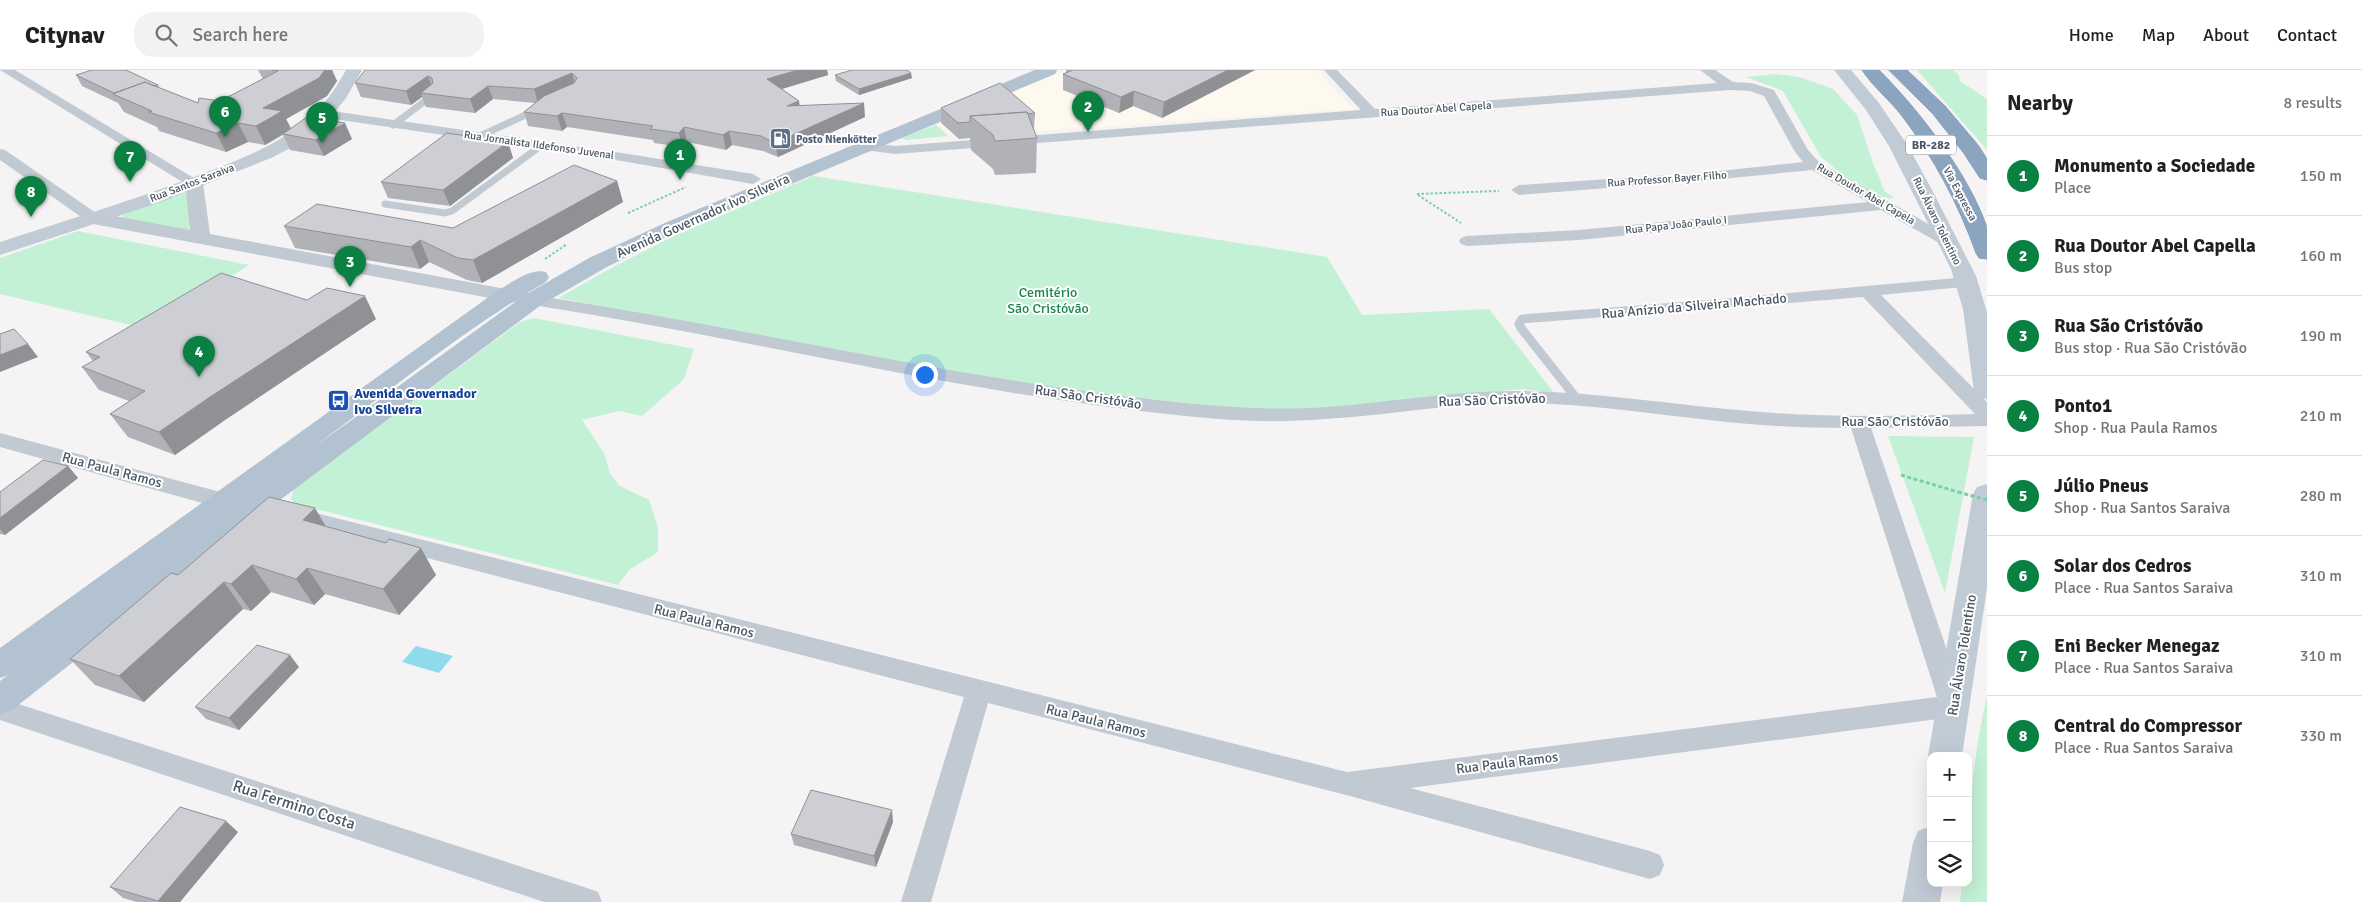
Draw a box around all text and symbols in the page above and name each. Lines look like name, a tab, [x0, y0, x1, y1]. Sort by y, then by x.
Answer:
search box	[134, 12, 484, 57]
text: Citynav	[25, 20, 104, 50]
icon: search	[152, 21, 180, 49]
text: Search here	[192, 23, 288, 47]
text: Home	[2069, 24, 2114, 46]
text: Map	[2142, 24, 2175, 46]
text: About	[2203, 24, 2249, 46]
text: Contact	[2277, 24, 2337, 46]
text: Nearby	[2007, 90, 2073, 116]
pin: 2	[1072, 91, 1104, 132]
text: 8 results	[2283, 93, 2342, 113]
pin: 6	[209, 96, 241, 137]
street label: Rua Doutor Abel Capela	[1380, 99, 1492, 119]
pin: 5	[306, 102, 338, 143]
fuel station icon: Posto Nienkötter	[768, 127, 792, 151]
street label: Rua Jornalista Ildefonso Juvenal	[463, 128, 615, 162]
place label: Posto Nienkötter	[796, 133, 877, 146]
road number: BR-282	[1906, 136, 1956, 154]
pin: 1	[664, 139, 696, 180]
pin: 7	[114, 141, 146, 182]
text: Monumento a Sociedade	[2054, 154, 2255, 178]
street label: Rua Santos Saraiva	[148, 161, 236, 205]
street label: Rua Doutor Abel Capela	[1815, 161, 1918, 228]
street label: Via Expressa	[1940, 165, 1980, 223]
text: 1	[2019, 166, 2027, 186]
text: 150 m	[2300, 166, 2342, 186]
street label: Rua Professor Bayer Filho	[1607, 168, 1727, 190]
street label: Avenida Governador Ivo Silveira	[614, 170, 792, 262]
street label: Rua Álvaro Tolentino	[1910, 174, 1965, 267]
pin: 8	[15, 176, 47, 217]
text: Place	[2054, 178, 2091, 198]
street label: Rua Papa João Paulo I	[1624, 213, 1728, 237]
text: Rua Doutor Abel Capella	[2054, 234, 2256, 258]
pin: 3	[334, 246, 366, 287]
text: 2	[2019, 246, 2027, 266]
text: 160 m	[2300, 246, 2342, 266]
text: Bus stop	[2054, 258, 2112, 278]
park label: Cemitério São Cristóvão	[1007, 284, 1089, 317]
street label: Rua Anízio da Silveira Machado	[1601, 289, 1787, 323]
text: Rua São Cristóvão	[2054, 314, 2203, 338]
text: 3	[2019, 326, 2027, 346]
text: 190 m	[2300, 326, 2342, 346]
pin: 4	[183, 336, 215, 377]
text: Bus stop · Rua São Cristóvão	[2054, 338, 2247, 358]
your location	[912, 362, 938, 388]
street label: Rua São Cristóvão	[1034, 381, 1142, 413]
place label: Avenida Governador Ivo Silveira	[354, 385, 477, 418]
bus stop icon: Avenida Governador Ivo Silveira	[326, 389, 350, 413]
street label: Rua São Cristóvão	[1438, 390, 1546, 410]
text: Ponto1	[2054, 394, 2112, 418]
text: 4	[2019, 406, 2027, 426]
text: 210 m	[2300, 406, 2342, 426]
street label: Rua São Cristóvão	[1841, 413, 1949, 430]
text: Shop · Rua Paula Ramos	[2054, 418, 2218, 438]
street label: Rua Paula Ramos	[60, 449, 164, 491]
text: Júlio Pneus	[2054, 474, 2149, 498]
text: 5	[2019, 486, 2027, 506]
text: 280 m	[2300, 486, 2342, 506]
text: Shop · Rua Santos Saraiva	[2054, 498, 2230, 518]
text: Solar dos Cedros	[2054, 554, 2191, 578]
text: 6	[2019, 566, 2027, 586]
text: 310 m	[2300, 566, 2342, 586]
text: Place · Rua Santos Saraiva	[2054, 578, 2233, 598]
street label: Rua Álvaro Tolentino	[1944, 593, 1980, 717]
street label: Rua Paula Ramos	[652, 600, 756, 642]
text: Eni Becker Menegaz	[2054, 634, 2220, 658]
text: 7	[2019, 646, 2027, 666]
text: 310 m	[2300, 646, 2342, 666]
text: Place · Rua Santos Saraiva	[2054, 658, 2233, 678]
street label: Rua Paula Ramos	[1044, 700, 1148, 742]
text: Central do Compressor	[2054, 714, 2242, 738]
text: 8	[2019, 726, 2027, 746]
text: 330 m	[2300, 726, 2342, 746]
text: Place · Rua Santos Saraiva	[2054, 738, 2233, 758]
street label: Rua Paula Ramos	[1455, 748, 1559, 778]
map controls	[1927, 752, 1972, 887]
button: +	[1927, 752, 1972, 797]
street label: Rua Fermino Costa	[230, 776, 358, 834]
button: −	[1927, 797, 1972, 842]
button: layers	[1927, 842, 1972, 887]

